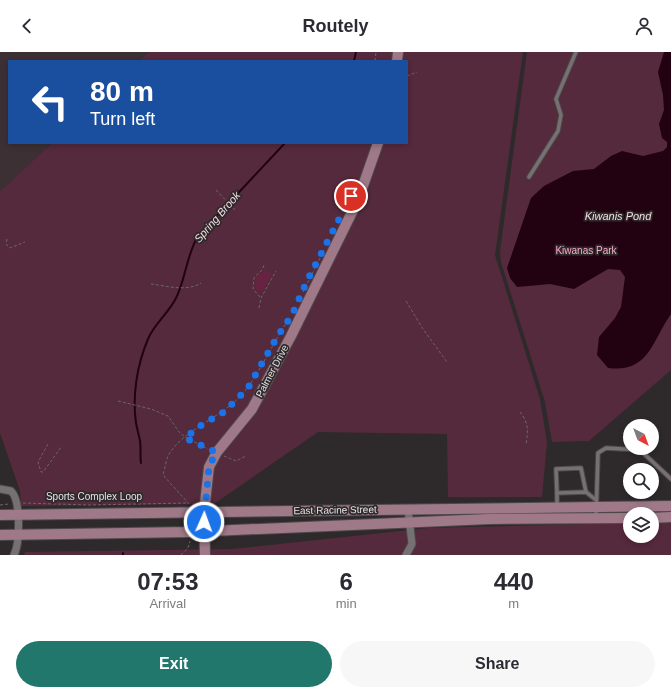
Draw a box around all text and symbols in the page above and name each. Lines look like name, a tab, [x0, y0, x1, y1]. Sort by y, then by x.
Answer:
icon: back	[16, 15, 38, 37]
icon: person	[633, 15, 655, 37]
text: Routely	[302, 16, 369, 36]
icon: left	[24, 76, 76, 128]
text: 80 m	[90, 76, 154, 107]
text: Turn left	[90, 109, 155, 129]
pin	[334, 179, 368, 213]
icon: arrive	[340, 185, 362, 207]
water label: Spring Brook	[192, 189, 243, 245]
water label: Kiwanis Pond	[585, 210, 652, 222]
park label: Kiwanas Park	[555, 245, 618, 256]
street label: Palmer Drive	[254, 343, 291, 399]
north arrow	[623, 419, 659, 455]
map controls	[623, 419, 659, 543]
button: search	[623, 463, 659, 499]
street label: Sports Complex Loop	[46, 491, 143, 502]
position arrow	[183, 501, 225, 543]
street label: East Racine Street	[293, 504, 377, 516]
button: layers	[623, 507, 659, 543]
text: 07:53	[137, 568, 199, 595]
text: 6	[339, 568, 353, 595]
text: 440	[494, 568, 534, 595]
text: Arrival	[149, 596, 186, 611]
text: min	[336, 596, 357, 611]
text: m	[508, 596, 519, 611]
button: Exit	[16, 641, 332, 687]
button: Share	[340, 641, 655, 687]

